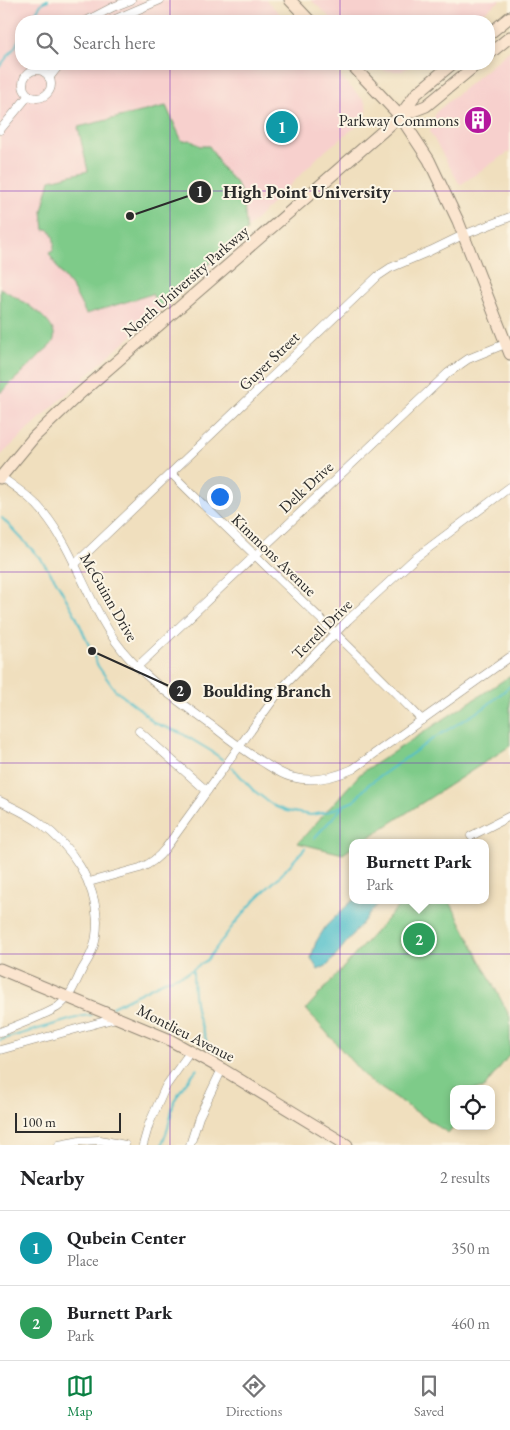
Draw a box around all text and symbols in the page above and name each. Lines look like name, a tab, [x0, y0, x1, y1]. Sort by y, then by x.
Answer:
search box	[15, 15, 495, 70]
icon: search	[33, 29, 61, 57]
text: Search here	[73, 30, 155, 55]
building icon: Parkway Commons	[463, 105, 493, 135]
pin: 1	[266, 108, 298, 146]
place label: Parkway Commons	[339, 110, 459, 131]
callout: High Point University	[188, 176, 401, 209]
text: High Point University	[223, 180, 391, 203]
text: 1	[196, 182, 204, 201]
street label: North University Parkway	[119, 220, 254, 342]
street label: Guyer Street	[234, 327, 304, 395]
street label: Delk Drive	[274, 456, 338, 518]
your location	[207, 484, 233, 510]
street label: Kimmons Avenue	[227, 509, 321, 601]
street label: McGuinn Drive	[75, 549, 143, 645]
street label: Terrell Drive	[287, 594, 357, 664]
callout: Boulding Branch	[168, 674, 341, 707]
text: Boulding Branch	[203, 679, 331, 702]
text: 2	[176, 681, 184, 700]
popup	[349, 839, 489, 904]
text: Burnett Park	[366, 849, 472, 874]
text: Park	[366, 874, 394, 895]
pin: 2	[403, 920, 435, 958]
street label: Montlieu Avenue	[134, 999, 238, 1067]
map controls	[450, 1085, 495, 1130]
button: locate	[450, 1085, 495, 1130]
scale bar	[15, 1110, 121, 1133]
text: 100 m	[22, 1113, 56, 1131]
text: Nearby	[20, 1164, 84, 1191]
text: 2 results	[440, 1167, 490, 1188]
text: Qubein Center	[67, 1225, 186, 1250]
text: 1	[32, 1238, 40, 1259]
text: 350 m	[451, 1238, 490, 1259]
text: Place	[67, 1250, 99, 1271]
text: Burnett Park	[67, 1300, 172, 1325]
text: 2	[32, 1313, 40, 1334]
text: 460 m	[451, 1313, 490, 1334]
text: Park	[67, 1325, 94, 1346]
tab: Map	[66, 1372, 94, 1420]
tab: Directions	[226, 1372, 282, 1420]
tab: Saved	[414, 1372, 444, 1420]

